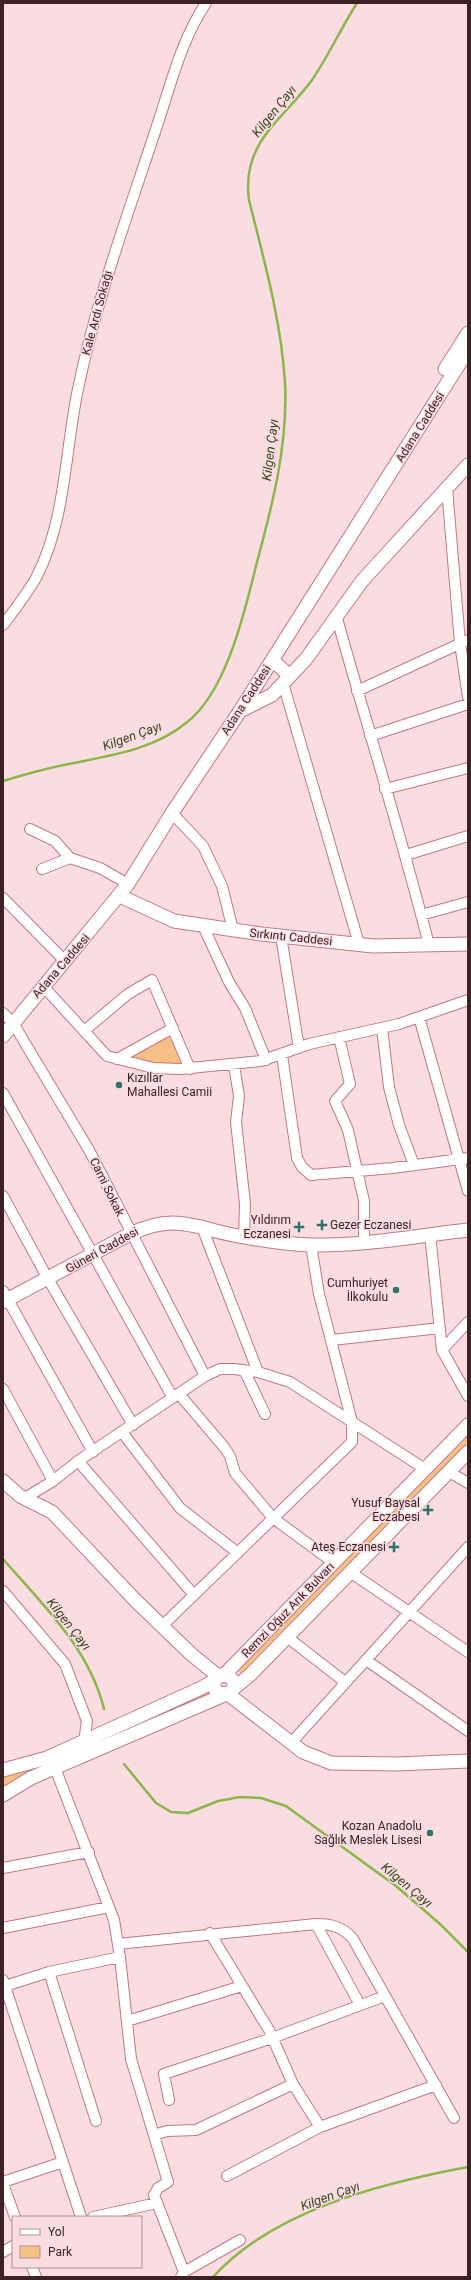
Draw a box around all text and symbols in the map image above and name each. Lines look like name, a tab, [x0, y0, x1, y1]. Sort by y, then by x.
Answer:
water label: Kilgen Çayı	[249, 82, 299, 140]
street label: Kale Ardı Sokağı	[79, 269, 115, 357]
street label: Adana Caddesi	[393, 389, 447, 465]
water label: Kilgen Çayı	[259, 418, 281, 482]
street label: Adana Caddesi	[218, 662, 274, 738]
water label: Kilgen Çayı	[100, 718, 164, 754]
street label: Sırkıntı Caddesi	[249, 926, 333, 948]
street label: Adana Caddesi	[29, 931, 93, 1001]
place label: Kızıllar Mahallesi Camii	[127, 1071, 212, 1099]
marker: Kızıllar Mahallesi Camii	[114, 1080, 124, 1090]
street label: Cami Sokak	[87, 1155, 128, 1219]
place label: Yıldırım Eczanesi	[243, 1213, 291, 1241]
place label: Gezer Eczanesi	[330, 1218, 411, 1232]
marker: Gezer Eczanesi	[317, 1220, 327, 1230]
marker: Yıldırım Eczanesi	[294, 1222, 304, 1232]
street label: Güneri Caddesi	[63, 1224, 141, 1276]
place label: Cumhuriyet İlkokulu	[327, 1276, 388, 1304]
marker: Cumhuriyet İlkokulu	[391, 1285, 401, 1295]
place label: Yusuf Baysal Eczabesi	[351, 1496, 420, 1524]
marker: Yusuf Baysal Eczabesi	[423, 1505, 433, 1515]
place label: Ateş Eczanesi	[311, 1540, 386, 1554]
marker: Ateş Eczanesi	[389, 1542, 399, 1552]
street label: Remzi Oğuz Arık Bulvarı	[239, 1559, 337, 1661]
water label: Kilgen Çayı	[44, 1595, 94, 1653]
place label: Kozan Anadolu Sağlık Meslek Lisesi	[314, 1819, 422, 1847]
marker: Kozan Anadolu Sağlık Meslek Lisesi	[425, 1828, 435, 1838]
water label: Kilgen Çayı	[378, 1859, 436, 1911]
water label: Kilgen Çayı	[298, 2178, 362, 2214]
legend	[12, 2216, 142, 2268]
text: Yol	[48, 2225, 65, 2239]
text: Park	[48, 2245, 73, 2259]

